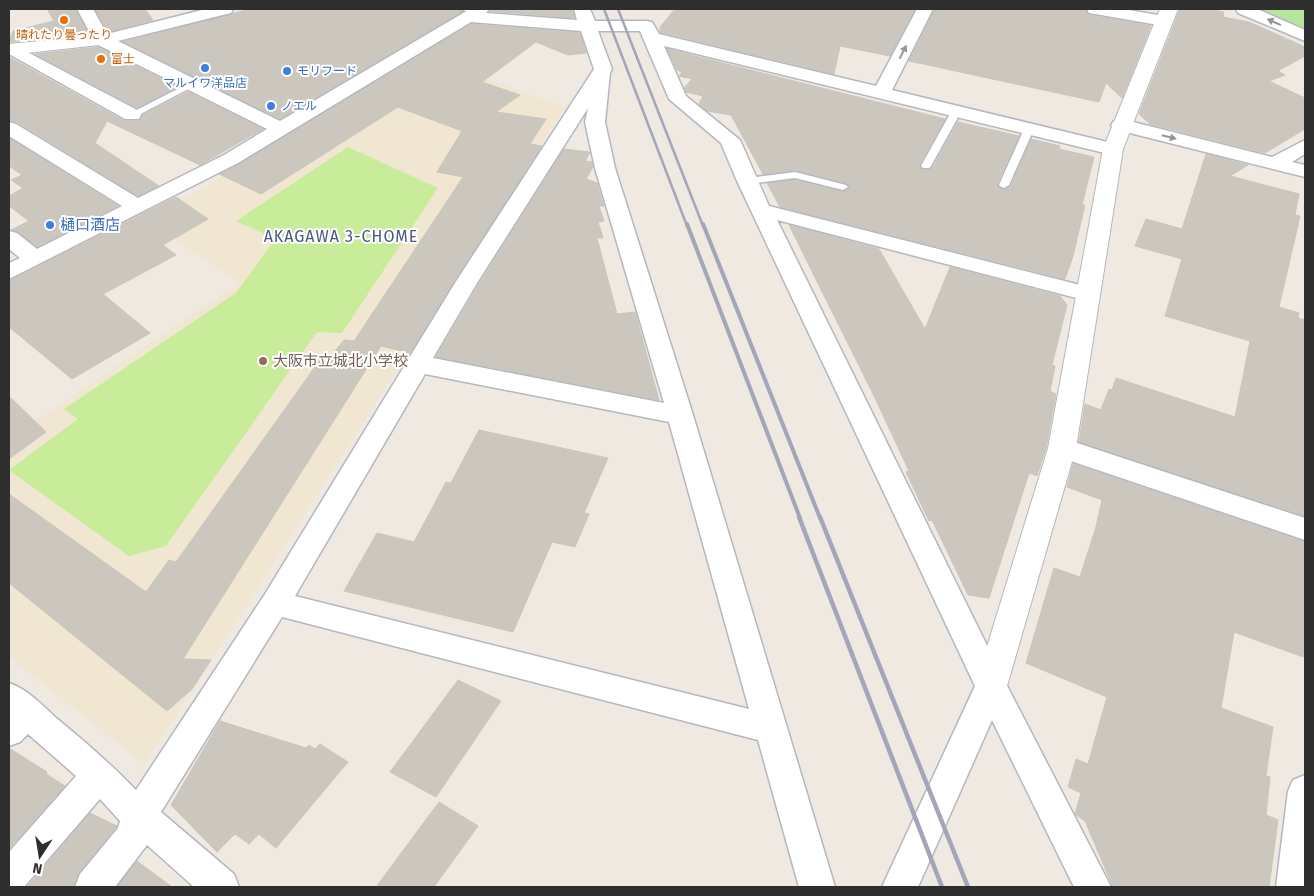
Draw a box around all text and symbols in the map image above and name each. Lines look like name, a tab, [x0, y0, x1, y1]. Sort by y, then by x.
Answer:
marker: 晴れたり曇ったり	[58, 14, 70, 26]
one-way arrow	[1267, 18, 1281, 26]
place label: 晴れたり曇ったり	[16, 28, 112, 42]
one-way arrow	[899, 44, 907, 59]
place label: 富士	[111, 52, 135, 66]
marker: 富士	[95, 53, 107, 65]
marker: マルイワ洋品店	[199, 62, 211, 74]
place label: モリフード	[297, 64, 357, 78]
marker: モリフード	[281, 65, 293, 77]
place label: マルイワ洋品店	[163, 76, 247, 90]
place label: ノエル	[281, 99, 317, 113]
marker: ノエル	[265, 100, 277, 112]
one-way arrow	[1161, 133, 1176, 141]
place label: 樋口酒店	[60, 216, 120, 234]
marker: 樋口酒店	[44, 219, 56, 231]
district label: AKAGAWA 3-CHOME	[264, 227, 418, 246]
place label: 大阪市立城北小学校	[273, 352, 408, 370]
marker: 大阪市立城北小学校	[257, 355, 269, 367]
north arrow	[15, 831, 65, 881]
text: N	[31, 859, 44, 878]

